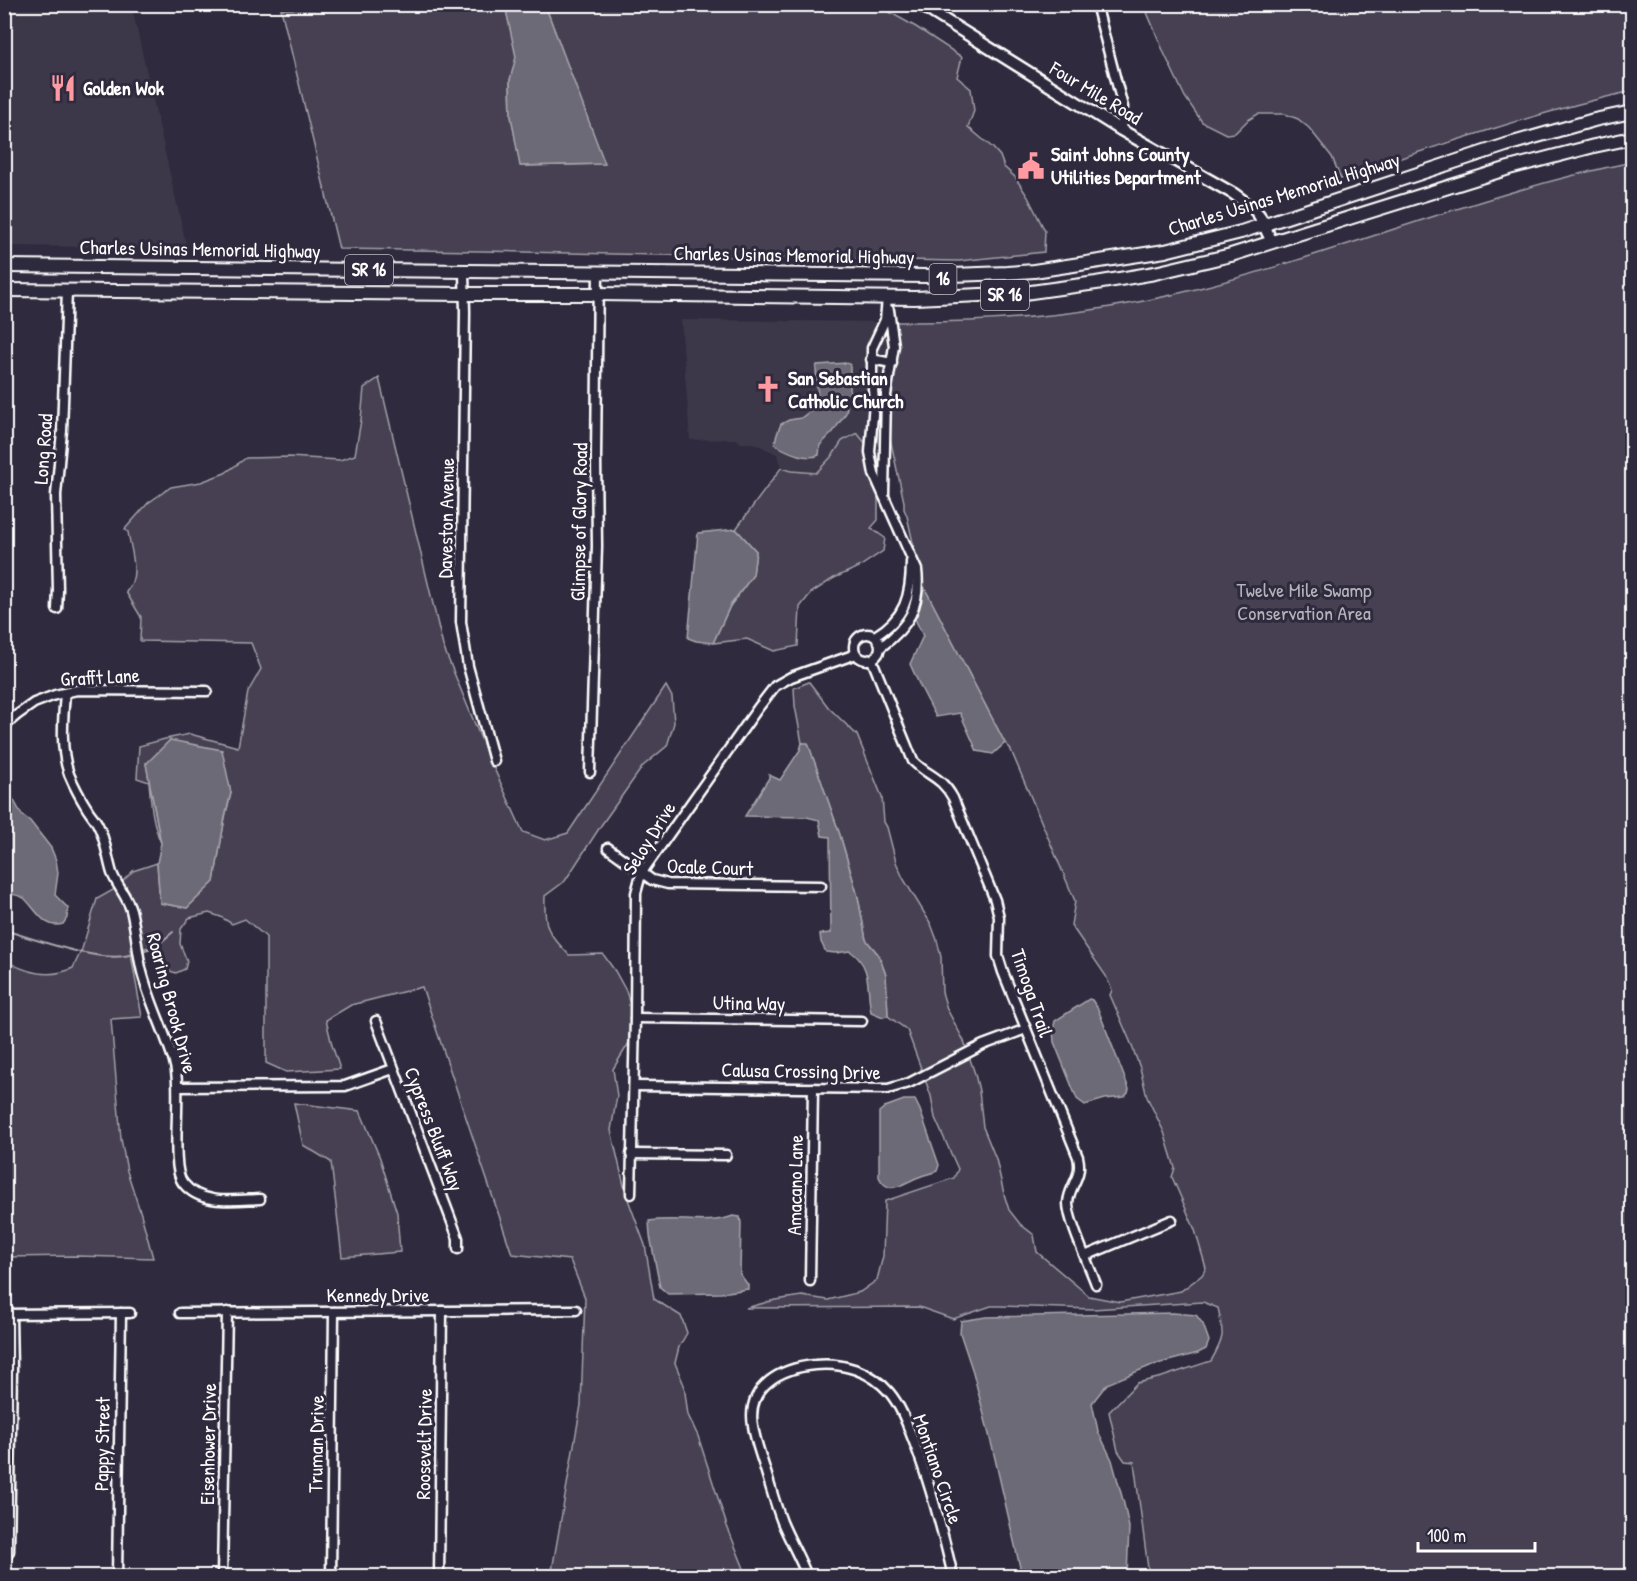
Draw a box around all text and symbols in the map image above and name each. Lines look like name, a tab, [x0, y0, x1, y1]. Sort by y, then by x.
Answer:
street label: Four Mile Road	[1044, 54, 1147, 131]
restaurant icon: Golden Wok	[48, 73, 78, 103]
place label: Golden Wok	[83, 74, 165, 101]
place label: Saint Johns County Utilities Department	[1051, 140, 1202, 191]
street label: Charles Usinas Memorial Highway	[1165, 145, 1403, 242]
public building icon: Saint Johns County Utilities Department	[1016, 151, 1046, 181]
street label: Charles Usinas Memorial Highway	[79, 233, 321, 264]
street label: Charles Usinas Memorial Highway	[673, 239, 915, 270]
road number: SR 16	[345, 255, 393, 285]
road number: 16	[930, 264, 956, 294]
road number: SR 16	[981, 280, 1029, 310]
place label: San Sebastian Catholic Church	[788, 364, 904, 414]
church icon: San Sebastian Catholic Church	[753, 374, 783, 404]
street label: Long Road	[27, 413, 58, 485]
street label: Glimpse of Glory Road	[564, 442, 593, 601]
street label: Daveston Avenue	[431, 458, 460, 578]
park label: Twelve Mile Swamp Conservation Area	[1236, 576, 1372, 626]
street label: Grafft Lane	[60, 661, 140, 692]
street label: Seloy Drive	[616, 796, 682, 879]
street label: Ocale Court	[666, 852, 755, 882]
street label: Roaring Brook Drive	[141, 930, 204, 1076]
street label: Timoga Trail	[1005, 945, 1060, 1041]
street label: Utina Way	[713, 988, 785, 1017]
street label: Calusa Crossing Drive	[721, 1056, 881, 1085]
street label: Cypress Bluff Way	[398, 1063, 471, 1195]
street label: Amacano Lane	[780, 1134, 809, 1236]
street label: Kennedy Drive	[327, 1281, 430, 1308]
street label: Eisenhower Drive	[193, 1383, 222, 1505]
street label: Roosevelt Drive	[409, 1388, 438, 1500]
street label: Truman Drive	[301, 1395, 330, 1493]
street label: Pappy Street	[87, 1396, 116, 1491]
street label: Montiano Circle	[907, 1411, 970, 1527]
scale bar	[1418, 1515, 1535, 1553]
text: 100 m	[1427, 1523, 1466, 1548]

